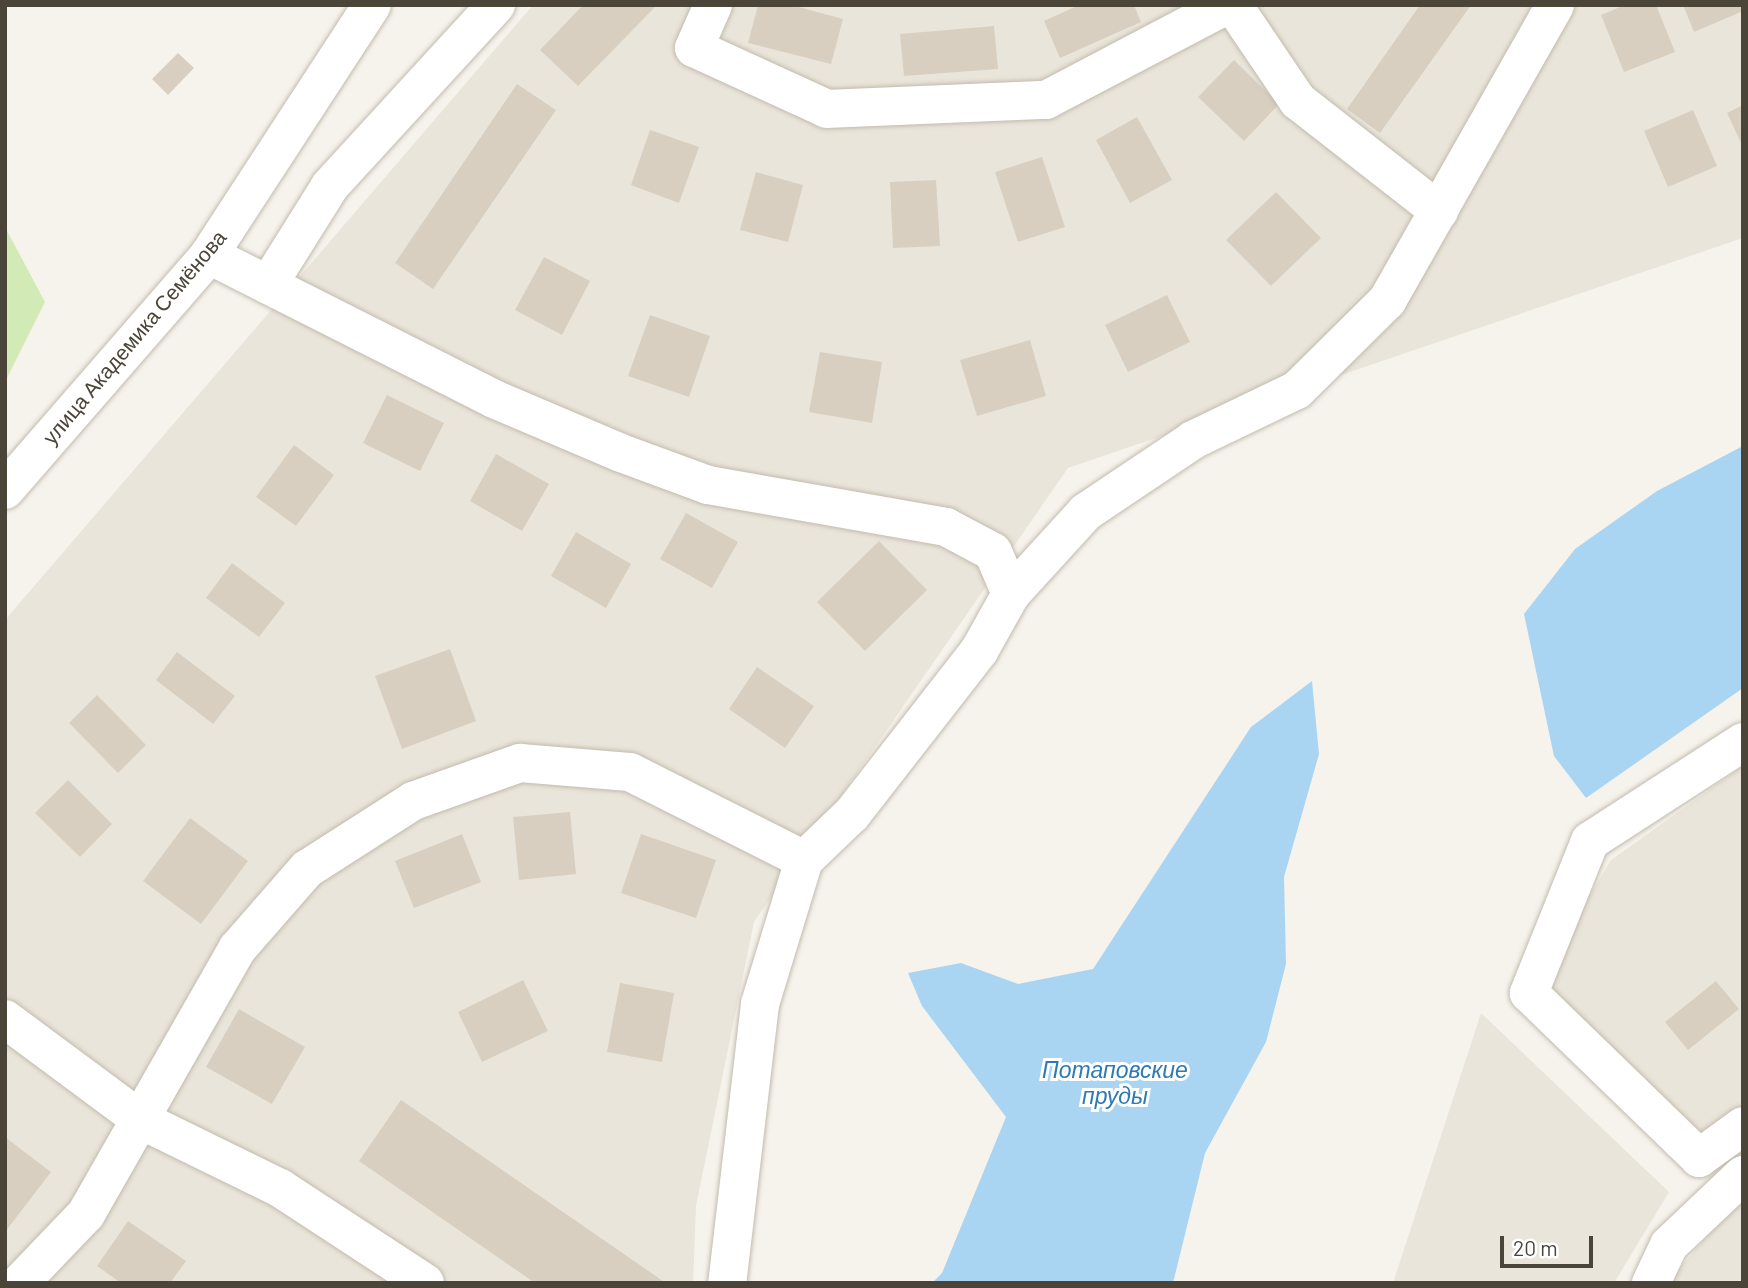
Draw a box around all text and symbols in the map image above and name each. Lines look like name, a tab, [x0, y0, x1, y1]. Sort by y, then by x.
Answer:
street label: улица Академика Семёнова	[37, 225, 231, 449]
water label: Потаповские пруды	[1042, 1055, 1188, 1109]
scale bar	[1503, 1222, 1596, 1266]
text: 20 m	[1513, 1235, 1558, 1260]

